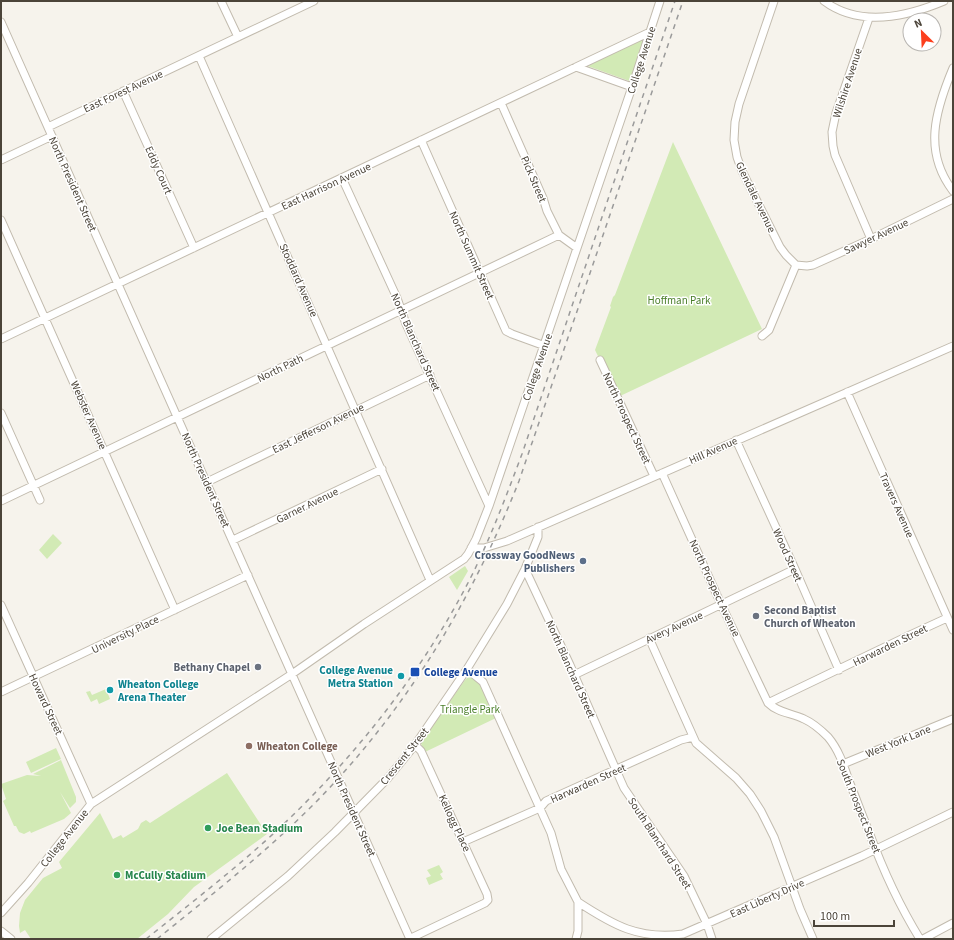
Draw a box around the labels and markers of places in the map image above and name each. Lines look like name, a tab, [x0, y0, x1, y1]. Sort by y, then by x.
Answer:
place label: Crossway GoodNews Publishers	[474, 548, 575, 576]
marker: Crossway GoodNews Publishers	[578, 556, 588, 566]
place label: Second Baptist Church of Wheaton	[764, 603, 856, 631]
marker: Second Baptist Church of Wheaton	[751, 611, 761, 621]
place label: Bethany Chapel	[174, 660, 251, 675]
marker: Bethany Chapel	[253, 662, 263, 672]
place label: College Avenue Metra Station	[319, 663, 393, 691]
place label: College Avenue	[424, 665, 498, 680]
marker: College Avenue	[409, 666, 421, 678]
marker: College Avenue Metra Station	[396, 671, 406, 681]
place label: Wheaton College Arena Theater	[117, 677, 199, 705]
marker: Wheaton College Arena Theater	[105, 685, 115, 695]
place label: Wheaton College	[257, 739, 338, 754]
marker: Wheaton College	[244, 741, 254, 751]
place label: Joe Bean Stadium	[216, 821, 303, 836]
marker: Joe Bean Stadium	[203, 823, 213, 833]
place label: McCully Stadium	[125, 868, 206, 883]
marker: McCully Stadium	[112, 870, 122, 880]

